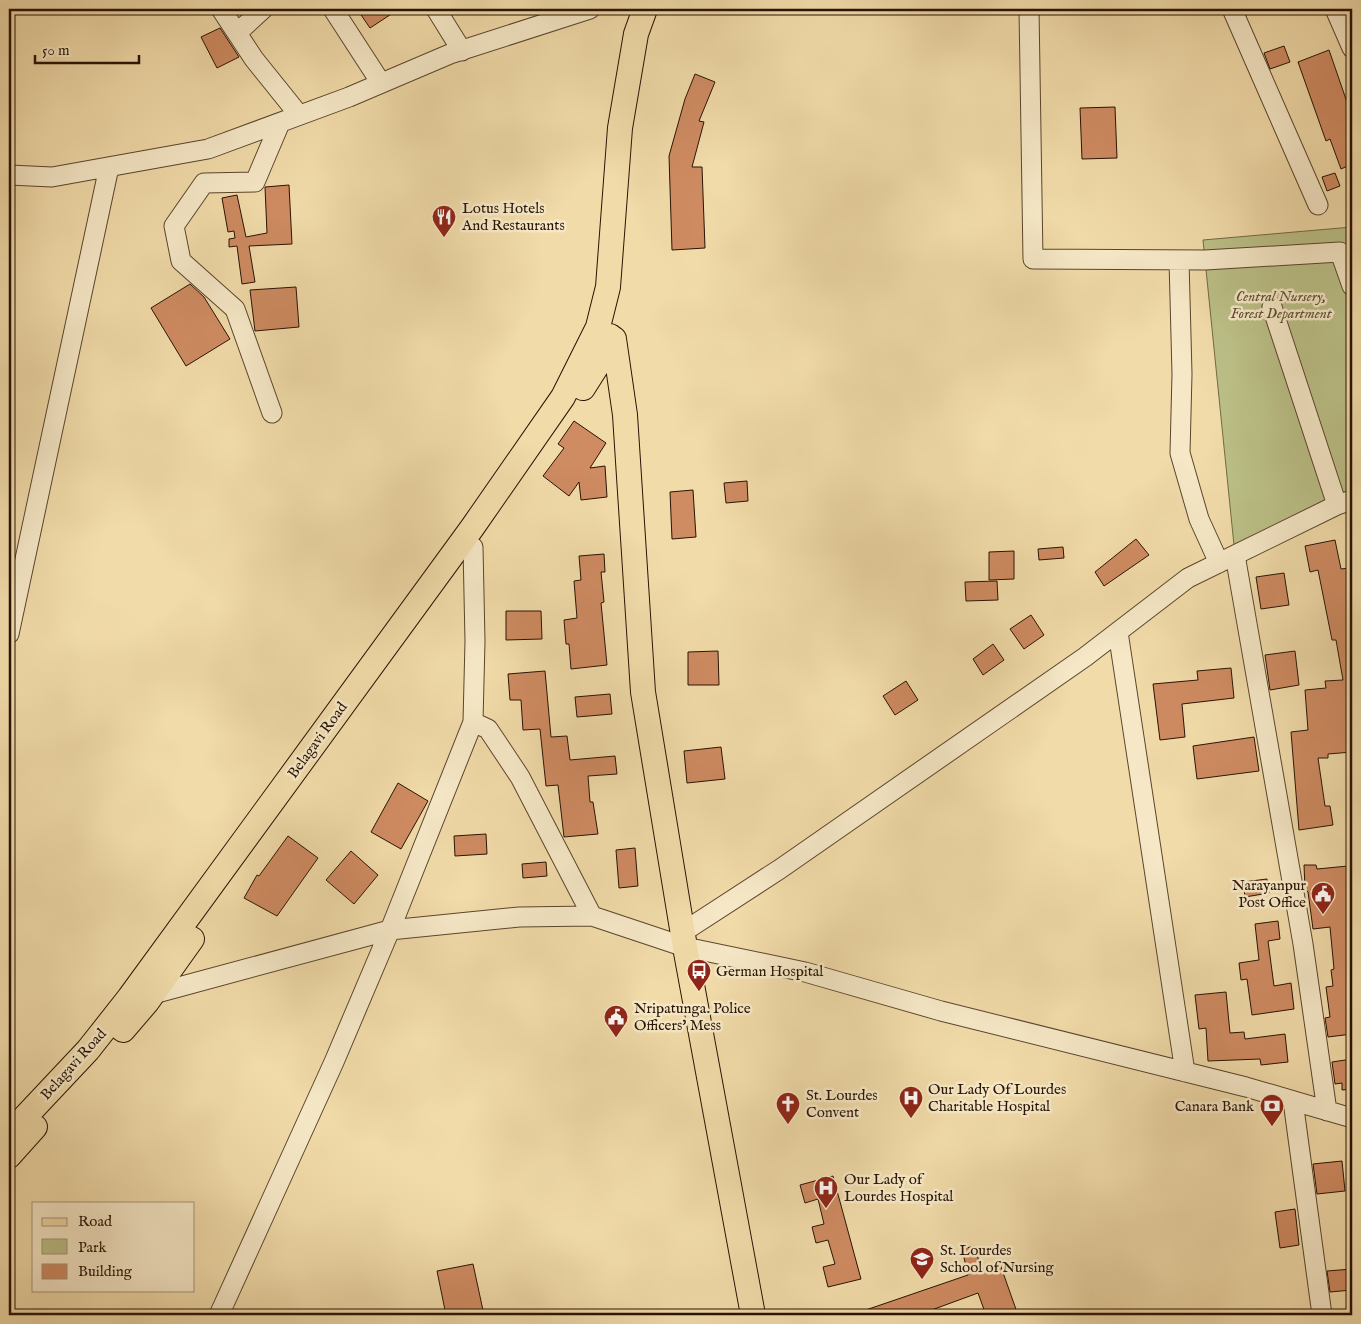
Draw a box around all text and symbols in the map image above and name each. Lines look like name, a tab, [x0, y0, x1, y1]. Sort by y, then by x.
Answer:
scale bar	[35, 32, 139, 64]
text: 50 m	[42, 41, 70, 60]
place label: Lotus Hotels And Restaurants	[461, 199, 565, 235]
restaurant icon: Lotus Hotels And Restaurants	[431, 204, 457, 238]
park label: Central Nursery, Forest Department	[1230, 287, 1333, 323]
street label: Belagavi Road	[283, 698, 352, 782]
place label: Narayanpur Post Office	[1232, 876, 1306, 912]
public building icon: Narayanpur Post Office	[1310, 881, 1336, 915]
bus stop icon: German Hospital	[686, 958, 712, 992]
place label: German Hospital	[716, 962, 824, 981]
place label: Nripatunga. Police Officers' Mess	[634, 999, 751, 1035]
public building icon: Nripatunga. Police Officers' Mess	[603, 1004, 629, 1038]
street label: Belagavi Road	[36, 1024, 111, 1104]
place label: Our Lady Of Lourdes Charitable Hospital	[928, 1080, 1066, 1116]
hospital icon: Our Lady Of Lourdes Charitable Hospital	[898, 1085, 924, 1119]
place label: St. Lourdes Convent	[806, 1086, 878, 1122]
church icon: St. Lourdes Convent	[775, 1091, 801, 1125]
bank icon: Canara Bank	[1259, 1093, 1285, 1127]
place label: Canara Bank	[1175, 1097, 1255, 1116]
place label: Our Lady of Lourdes Hospital	[844, 1170, 954, 1206]
hospital icon: Our Lady of Lourdes Hospital	[813, 1175, 839, 1209]
legend	[32, 1202, 195, 1292]
text: Road	[78, 1212, 113, 1231]
text: Park	[78, 1238, 108, 1257]
place label: St. Lourdes School of Nursing	[940, 1241, 1054, 1277]
school or university icon: St. Lourdes School of Nursing	[909, 1246, 935, 1280]
text: Building	[78, 1262, 133, 1281]

